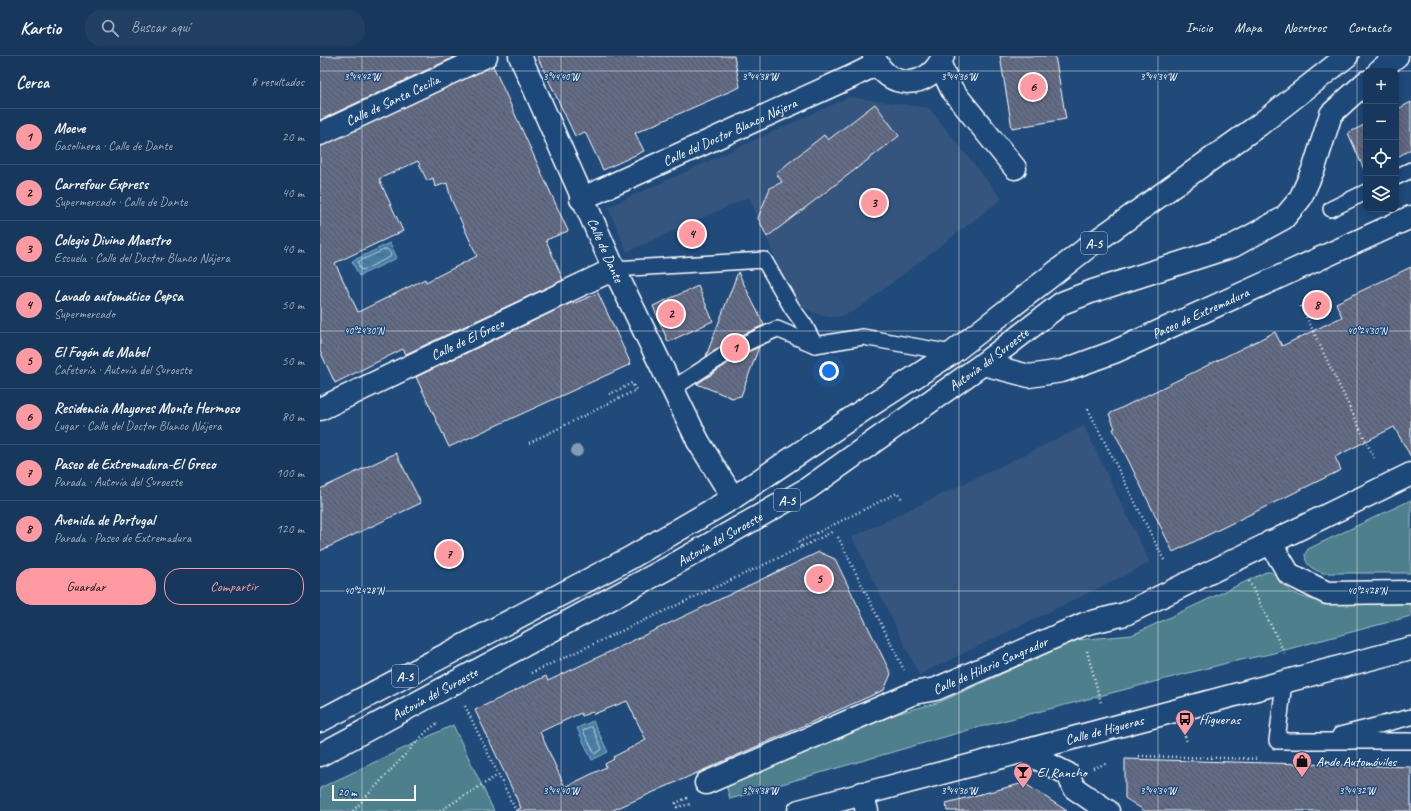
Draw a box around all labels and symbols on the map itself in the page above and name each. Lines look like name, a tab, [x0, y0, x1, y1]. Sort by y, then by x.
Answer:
text: 3°44'42"W	[344, 70, 382, 83]
text: 3°44'40"W	[543, 70, 581, 83]
text: 3°44'38"W	[742, 70, 780, 83]
text: 3°44'36"W	[941, 70, 979, 83]
text: 3°44'34"W	[1140, 70, 1178, 83]
street label: Calle de Santa Cecilia	[343, 71, 443, 130]
pin: 6	[1020, 72, 1046, 102]
street label: Calle del Doctor Blanco Nájera	[660, 94, 801, 170]
pin: 3	[861, 188, 887, 218]
street label: Calle de Dante	[584, 215, 628, 286]
pin: 4	[679, 219, 705, 249]
road number: A-5	[1081, 232, 1107, 254]
street label: Paseo de Extremadura	[1149, 283, 1253, 343]
pin: 8	[1304, 290, 1330, 320]
pin: 2	[658, 299, 684, 329]
street label: Calle de El Greco	[428, 314, 508, 364]
street label: Autovía del Suroeste	[946, 323, 1033, 395]
text: 40°24'30"N	[344, 324, 386, 337]
text: 40°24'30"N	[1347, 324, 1389, 337]
pin: 1	[722, 333, 748, 363]
your location	[819, 361, 839, 381]
road number: A-5	[774, 489, 800, 511]
street label: Autovía del Suroeste	[674, 508, 766, 570]
pin: 7	[436, 539, 462, 569]
pin: 5	[806, 564, 832, 594]
text: 40°24'28"N	[344, 584, 386, 597]
text: 40°24'28"N	[1347, 584, 1389, 597]
street label: Calle de Hilario Sangrador	[930, 632, 1052, 698]
street label: Autovía del Suroeste	[389, 663, 482, 724]
road number: A-5	[392, 665, 418, 687]
bus stop icon: Higueras	[1174, 708, 1196, 736]
street label: Calle de Higueras	[1064, 711, 1147, 749]
place label: Higueras	[1199, 711, 1241, 728]
shop icon: Ande Automóviles	[1291, 750, 1313, 778]
place label: Ande Automóviles	[1316, 753, 1398, 770]
bar icon: El Rancho	[1012, 761, 1034, 789]
place label: El Rancho	[1037, 764, 1089, 781]
scale bar	[332, 783, 416, 802]
text: 3°44'40"W	[543, 784, 581, 797]
text: 3°44'38"W	[742, 784, 780, 797]
text: 3°44'36"W	[941, 784, 979, 797]
text: 3°44'34"W	[1140, 784, 1178, 797]
text: 3°44'32"W	[1339, 784, 1377, 797]

